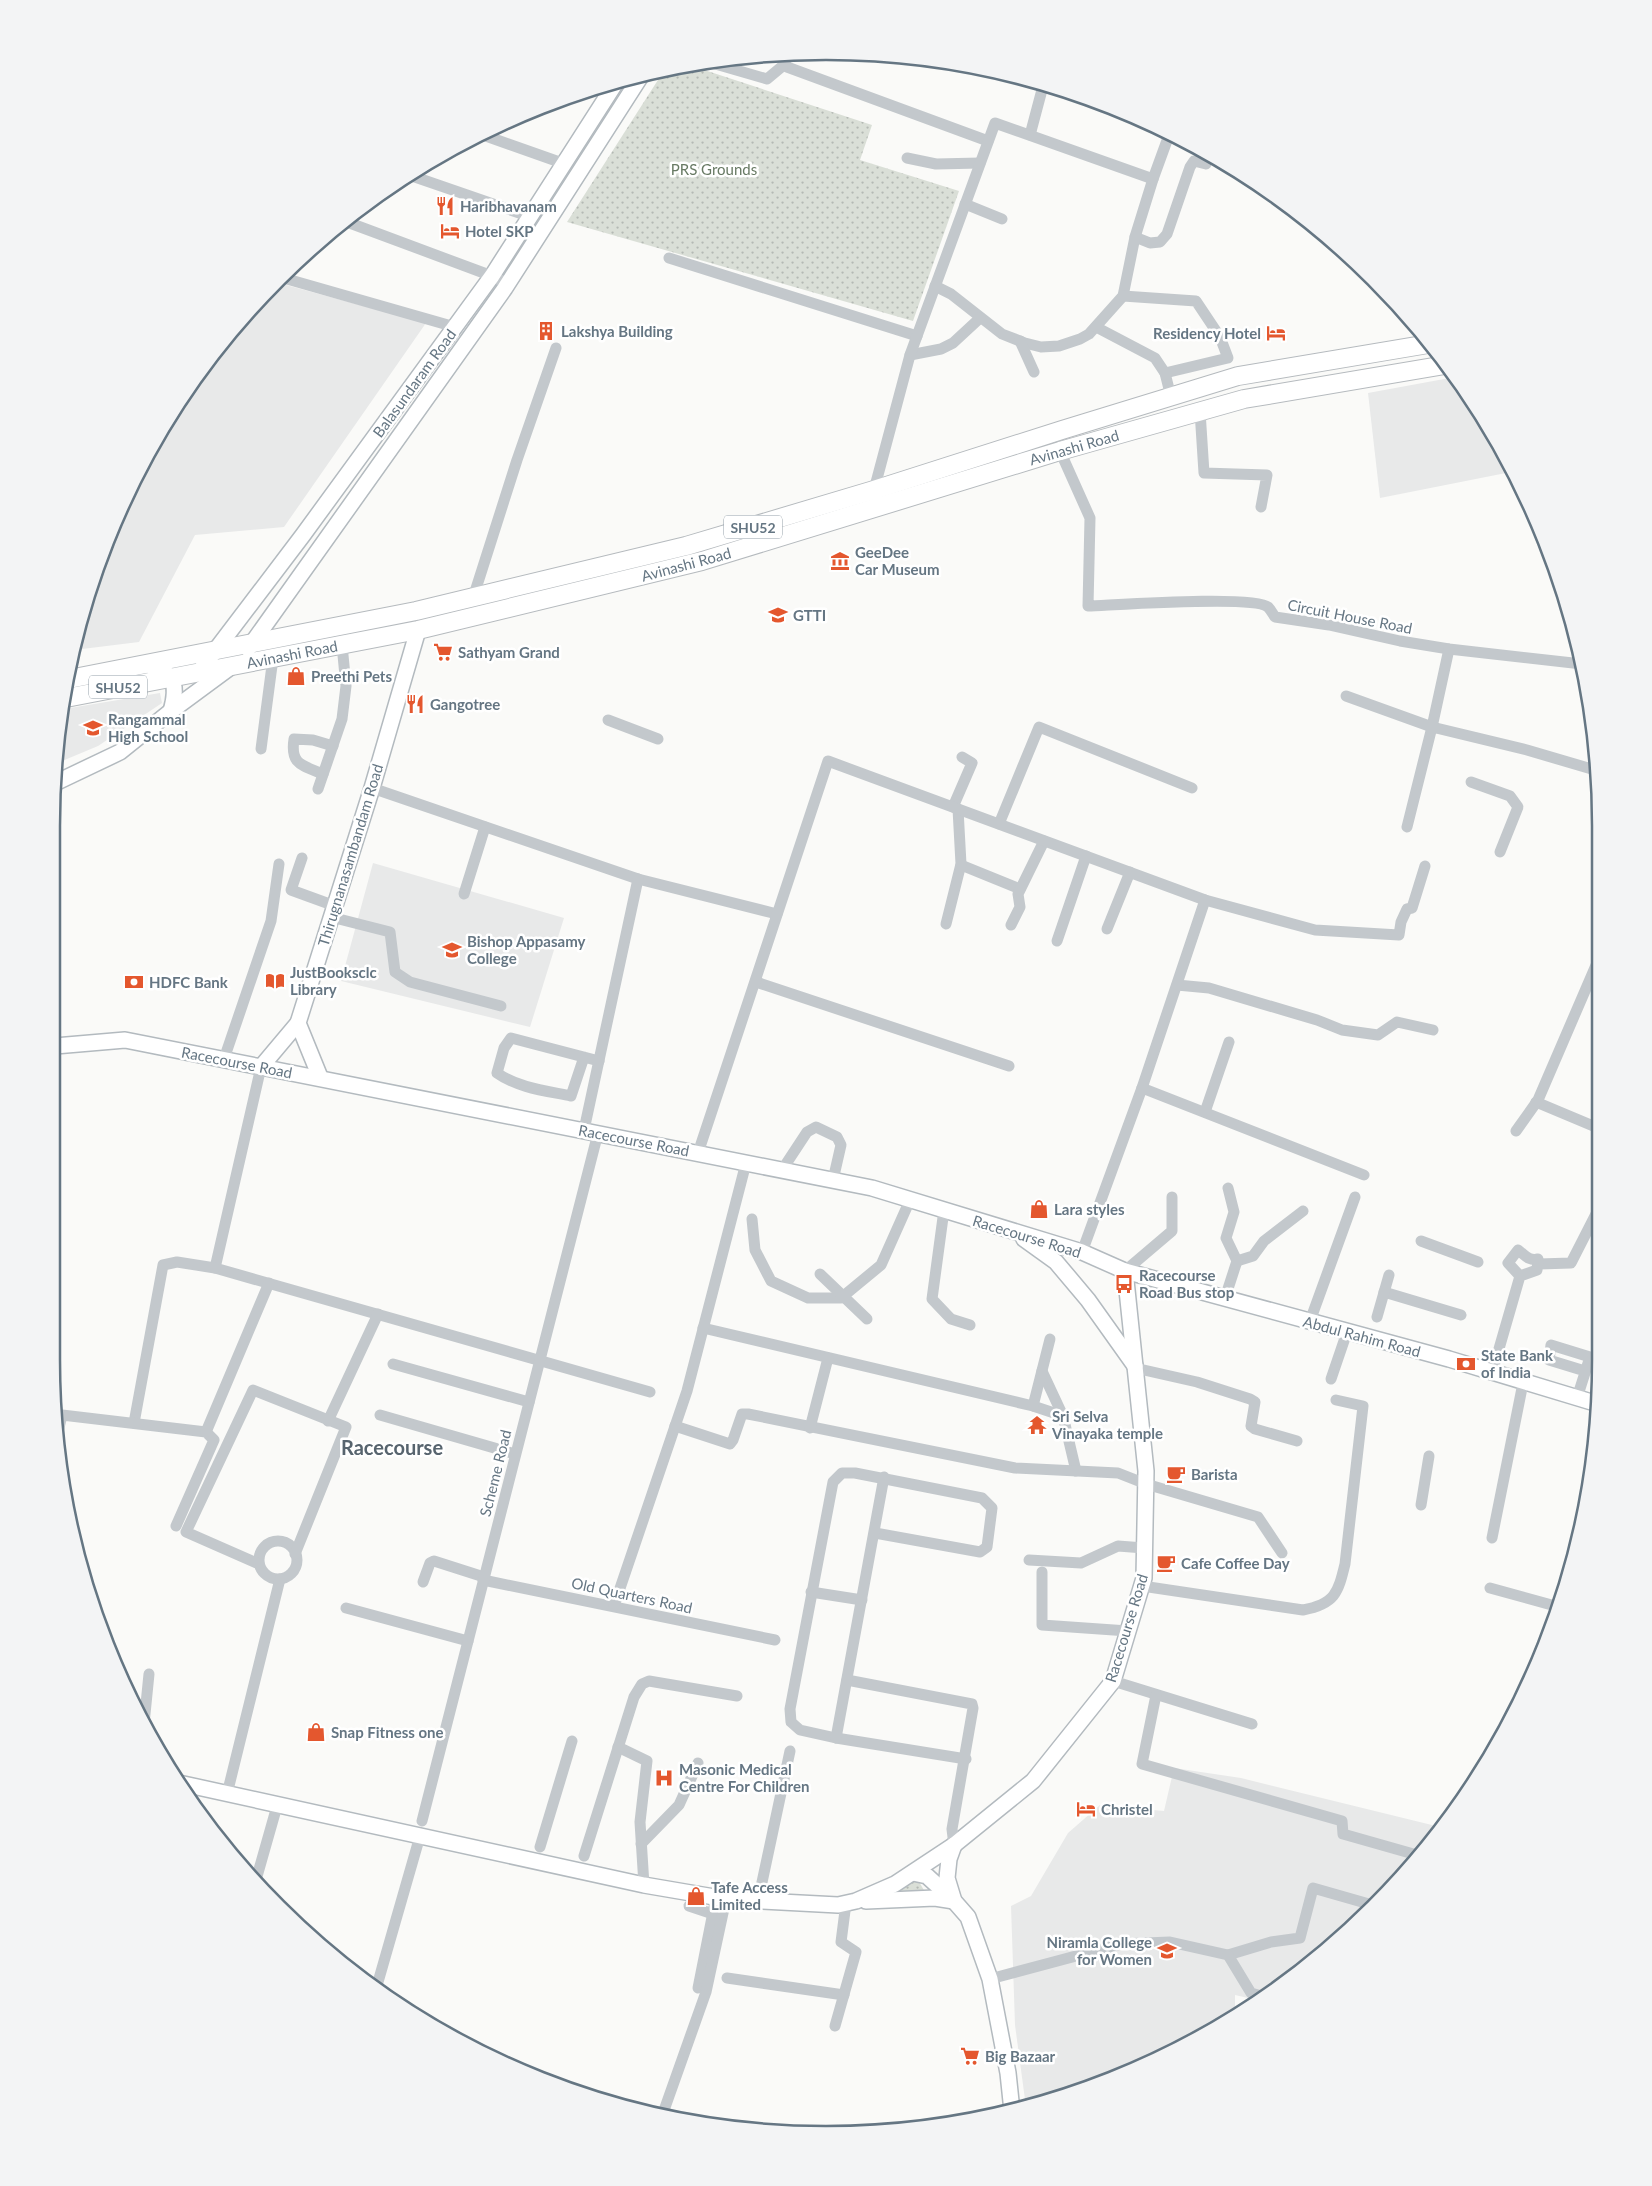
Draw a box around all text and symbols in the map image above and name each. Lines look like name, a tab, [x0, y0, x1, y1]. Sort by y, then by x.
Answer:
park label: PRS Grounds	[671, 160, 757, 178]
restaurant icon: Haribhavanam	[434, 195, 456, 217]
place label: Haribhavanam	[460, 197, 557, 215]
hotel icon: Hotel SKP	[439, 220, 461, 242]
place label: Hotel SKP	[465, 222, 534, 240]
building icon: Lakshya Building	[535, 320, 557, 342]
place label: Lakshya Building	[561, 322, 673, 340]
hotel icon: Residency Hotel	[1265, 322, 1287, 344]
place label: Residency Hotel	[1153, 324, 1261, 342]
street label: Balasundaram Road	[369, 325, 459, 441]
street label: Avinashi Road	[1027, 426, 1121, 468]
road number: SHU52	[724, 516, 782, 538]
street label: Avinashi Road	[639, 543, 733, 585]
place label: GeeDee Car Museum	[855, 543, 940, 578]
museum icon: GeeDee Car Museum	[829, 550, 851, 572]
street label: Circuit House Road	[1286, 595, 1414, 637]
school or university icon: GTTI	[767, 604, 789, 626]
place label: GTTI	[793, 606, 826, 624]
street label: Avinashi Road	[245, 636, 339, 672]
supermarket icon: Sathyam Grand	[432, 641, 454, 663]
place label: Sathyam Grand	[458, 643, 560, 661]
shop icon: Preethi Pets	[285, 665, 307, 687]
place label: Preethi Pets	[311, 667, 392, 685]
road number: SHU52	[89, 676, 147, 699]
restaurant icon: Gangotree	[404, 693, 426, 715]
place label: Gangotree	[430, 695, 500, 713]
place label: Rangammal High School	[108, 710, 188, 745]
school or university icon: Rangammal High School	[82, 717, 104, 739]
street label: Thirugnanasambandam Road	[314, 762, 386, 948]
place label: Bishop Appasamy College	[467, 932, 585, 967]
school or university icon: Bishop Appasamy College	[441, 939, 463, 961]
place label: JustBooksclc Library	[290, 963, 377, 998]
library icon: JustBooksclc Library	[264, 970, 286, 992]
bank icon: HDFC Bank	[123, 971, 145, 993]
place label: HDFC Bank	[149, 973, 229, 991]
street label: Racecourse Road	[180, 1042, 294, 1082]
street label: Racecourse Road	[577, 1120, 691, 1160]
shop icon: Lara styles	[1028, 1198, 1050, 1220]
place label: Lara styles	[1054, 1200, 1125, 1218]
street label: Racecourse Road	[971, 1211, 1083, 1261]
place label: Racecourse Road Bus stop	[1139, 1266, 1234, 1301]
bus stop icon: Racecourse Road Bus stop	[1113, 1273, 1135, 1295]
street label: Abdul Rahim Road	[1301, 1312, 1423, 1360]
place label: State Bank of India	[1481, 1346, 1554, 1381]
bank icon: State Bank of India	[1455, 1353, 1477, 1375]
place label: Sri Selva Vinayaka temple	[1051, 1407, 1163, 1442]
temple icon: Sri Selva Vinayaka temple	[1026, 1414, 1048, 1436]
street label: Scheme Road	[476, 1428, 514, 1518]
district label: Racecourse	[341, 1435, 443, 1459]
cafe icon: Barista	[1165, 1463, 1187, 1485]
place label: Barista	[1191, 1465, 1238, 1483]
cafe icon: Cafe Coffee Day	[1155, 1552, 1177, 1574]
place label: Cafe Coffee Day	[1181, 1554, 1290, 1572]
street label: Racecourse Road	[1101, 1572, 1151, 1684]
street label: Old Quarters Road	[570, 1573, 694, 1617]
shop icon: Snap Fitness one	[305, 1721, 327, 1743]
place label: Snap Fitness one	[331, 1723, 444, 1741]
place label: Masonic Medical Centre For Children	[679, 1760, 809, 1795]
hospital icon: Masonic Medical Centre For Children	[653, 1767, 675, 1789]
hotel icon: Christel	[1075, 1798, 1097, 1820]
place label: Christel	[1101, 1800, 1153, 1818]
place label: Tafe Access Limited	[711, 1878, 788, 1913]
shop icon: Tafe Access Limited	[685, 1885, 707, 1907]
place label: Niramla College for Women	[1046, 1933, 1152, 1968]
school or university icon: Niramla College for Women	[1156, 1940, 1178, 1962]
supermarket icon: Big Bazaar	[959, 2045, 981, 2067]
place label: Big Bazaar	[985, 2047, 1056, 2065]

